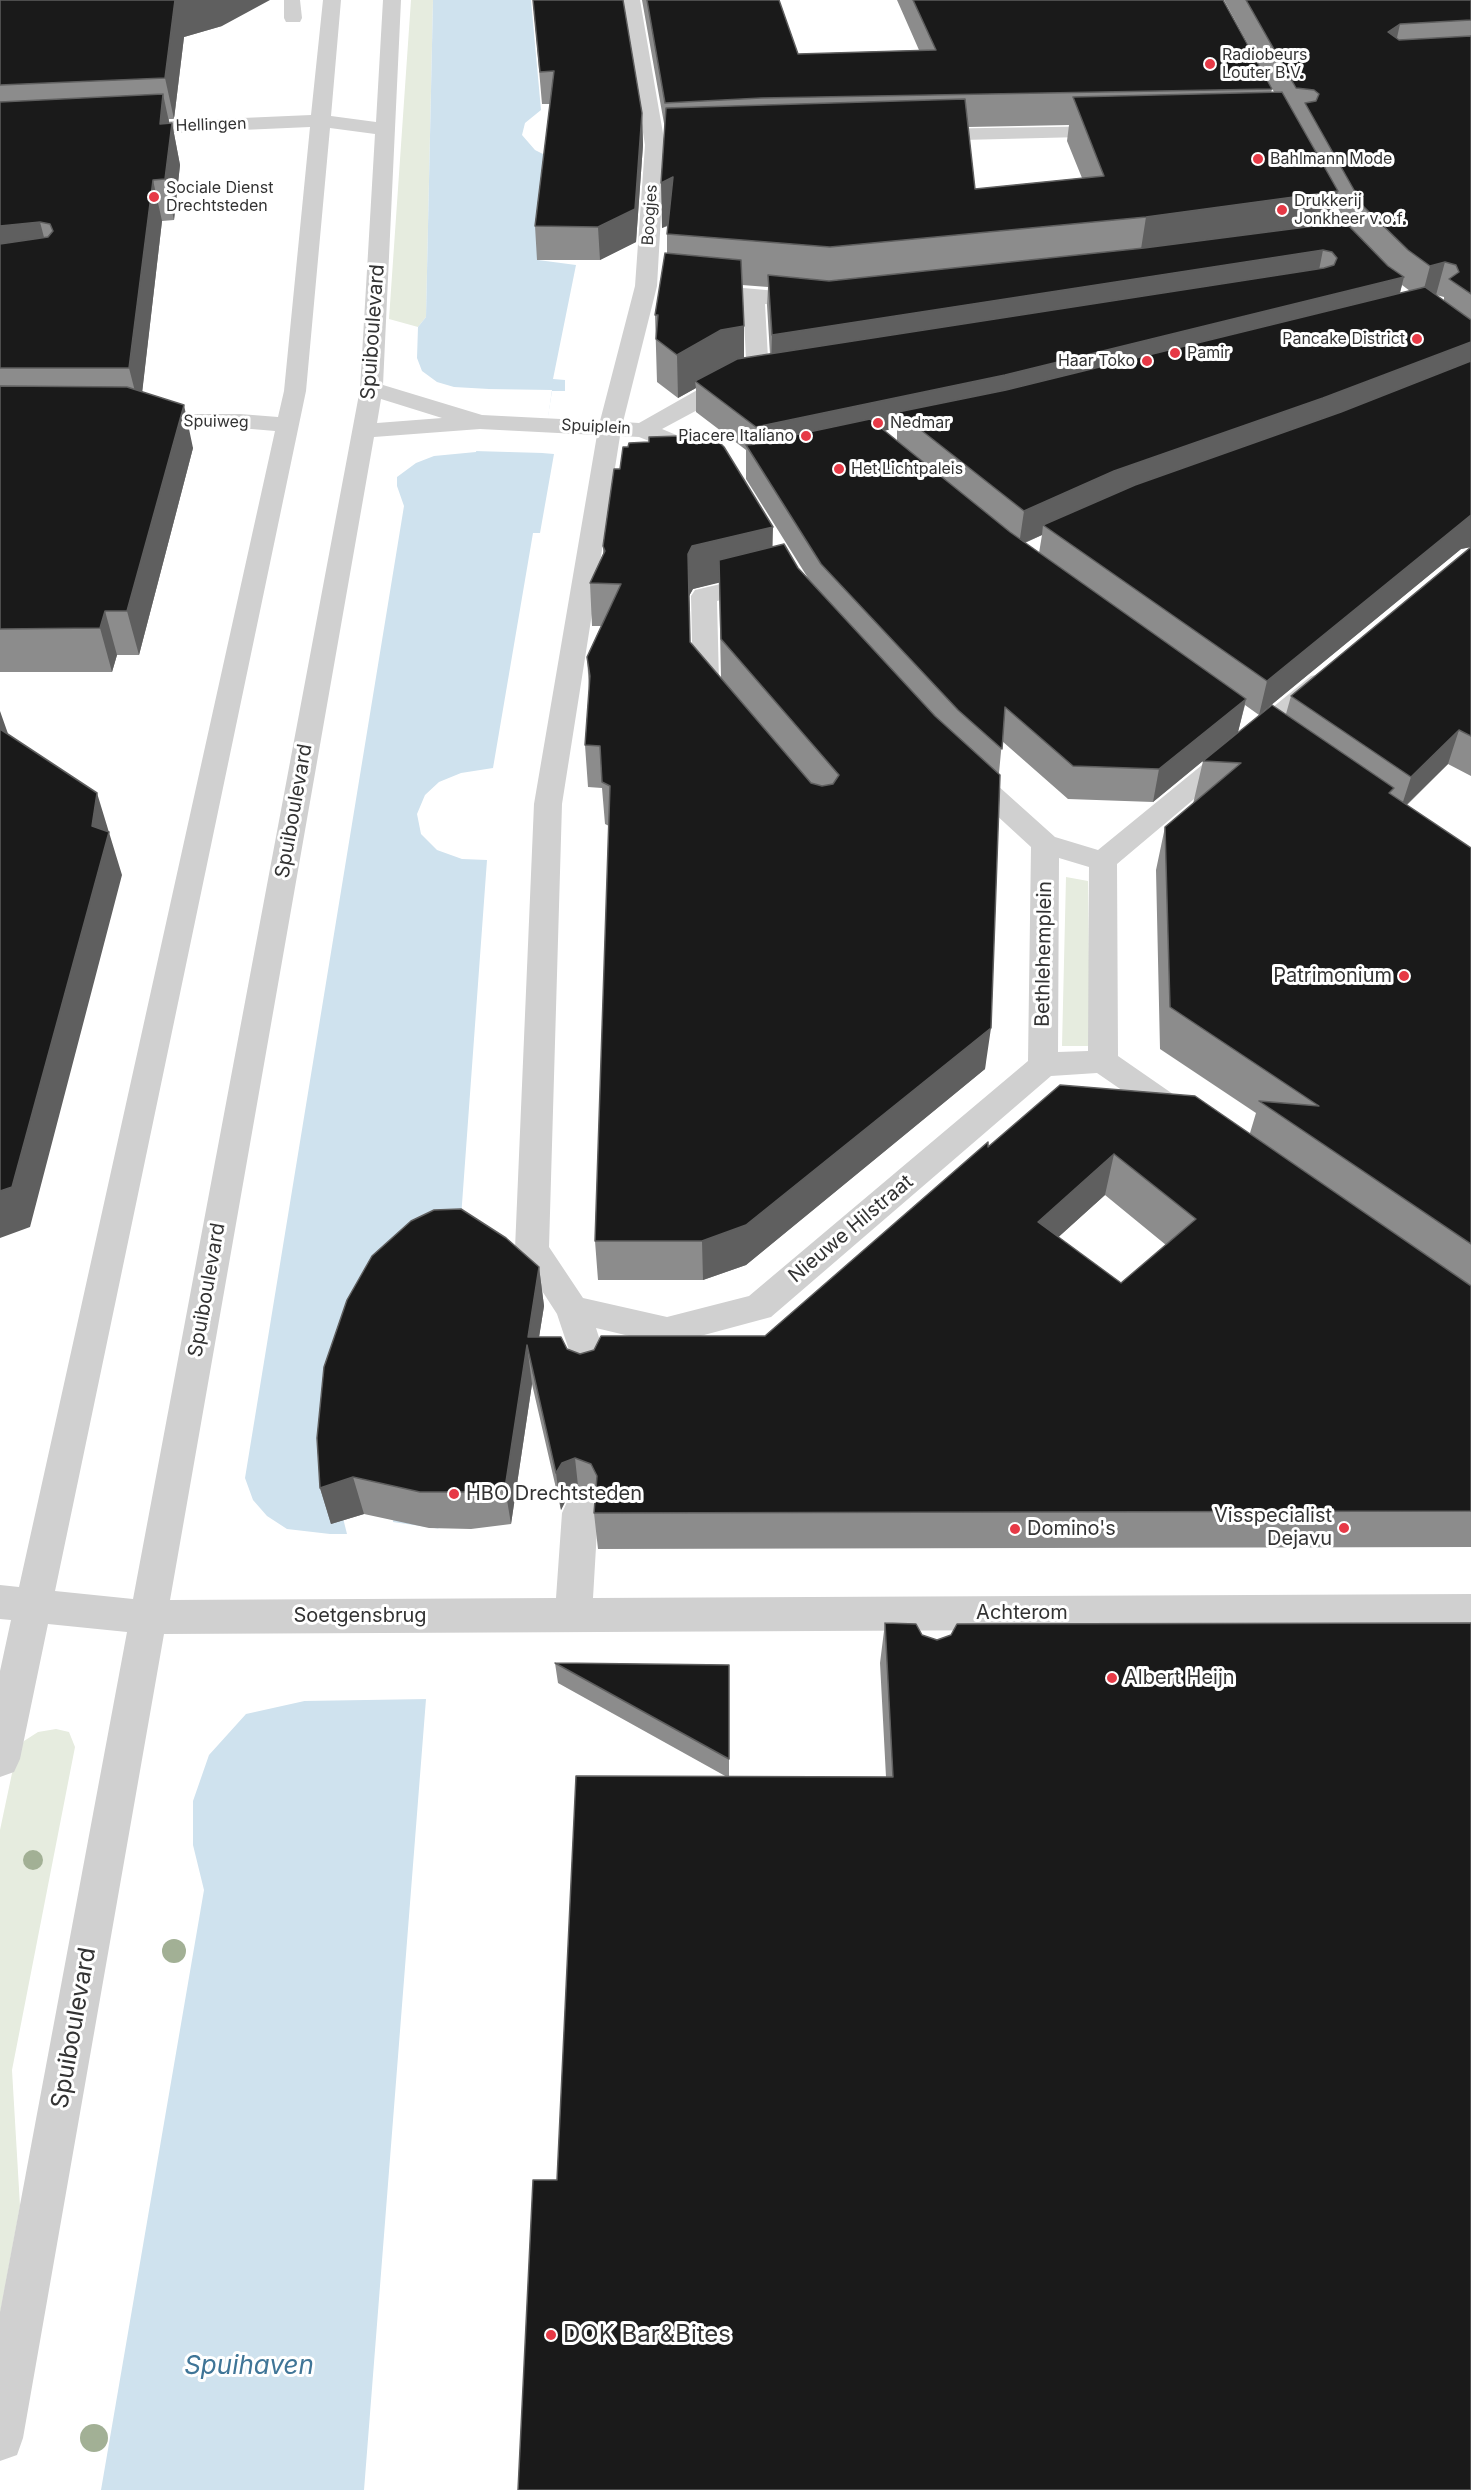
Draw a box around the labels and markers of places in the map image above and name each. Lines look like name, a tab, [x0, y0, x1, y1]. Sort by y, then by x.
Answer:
place label: Radiobeurs Louter B.V.	[1222, 45, 1308, 83]
marker: Radiobeurs Louter B.V.	[1203, 57, 1217, 71]
place label: Bahlmann Mode	[1270, 149, 1392, 169]
marker: Bahlmann Mode	[1251, 152, 1265, 166]
place label: Sociale Dienst Drechtsteden	[166, 178, 273, 216]
marker: Sociale Dienst Drechtsteden	[147, 190, 161, 204]
place label: Drukkerij Jonkheer v.o.f.	[1294, 191, 1406, 229]
marker: Drukkerij Jonkheer v.o.f.	[1275, 203, 1289, 217]
place label: Pancake District	[1282, 329, 1405, 349]
marker: Pancake District	[1410, 332, 1424, 346]
place label: Pamir	[1187, 343, 1230, 363]
marker: Pamir	[1168, 346, 1182, 360]
place label: Haar Toko	[1058, 351, 1135, 371]
marker: Haar Toko	[1140, 354, 1154, 368]
place label: Nedmar	[890, 413, 950, 433]
marker: Nedmar	[871, 416, 885, 430]
place label: Piacere Italiano	[678, 426, 794, 446]
marker: Piacere Italiano	[799, 429, 813, 443]
place label: Het Lichtpaleis	[851, 459, 963, 479]
marker: Het Lichtpaleis	[832, 462, 846, 476]
place label: Patrimonium	[1273, 964, 1392, 988]
marker: Patrimonium	[1397, 969, 1411, 983]
place label: HBO Drechtsteden	[466, 1482, 642, 1506]
marker: HBO Drechtsteden	[447, 1487, 461, 1501]
place label: Visspecialist Dejavu	[1214, 1504, 1332, 1551]
place label: Domino's	[1027, 1517, 1116, 1541]
marker: Visspecialist Dejavu	[1337, 1521, 1351, 1535]
marker: Domino's	[1008, 1522, 1022, 1536]
place label: Albert Heijn	[1124, 1666, 1235, 1690]
marker: Albert Heijn	[1105, 1671, 1119, 1685]
place label: DOK Bar&Bites	[563, 2321, 731, 2349]
marker: DOK Bar&Bites	[544, 2328, 558, 2342]

